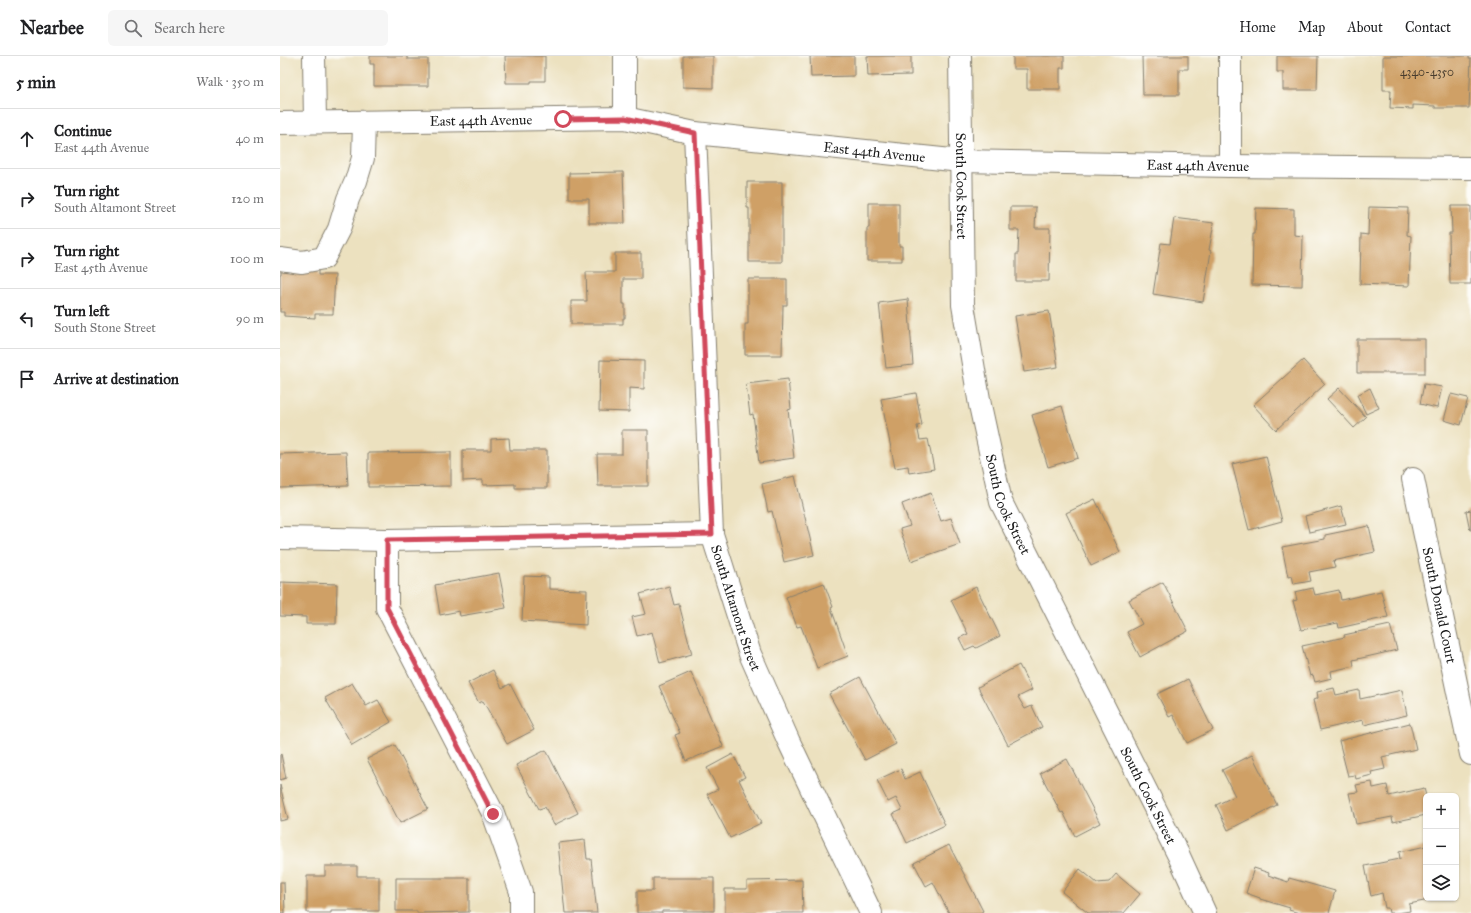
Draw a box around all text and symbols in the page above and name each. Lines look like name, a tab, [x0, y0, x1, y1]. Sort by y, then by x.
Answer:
search box	[108, 10, 388, 46]
text: Nearbee	[20, 16, 84, 39]
icon: search	[122, 17, 144, 39]
text: Search here	[154, 19, 225, 37]
text: Home	[1239, 19, 1276, 36]
text: Map	[1298, 19, 1325, 36]
text: About	[1347, 19, 1383, 36]
text: Contact	[1405, 19, 1451, 36]
house number: 4340-4350	[1400, 65, 1454, 79]
text: 5 min	[16, 72, 56, 93]
text: Walk · 350 m	[196, 74, 264, 90]
route start	[554, 110, 572, 128]
street label: East 44th Avenue	[430, 111, 533, 130]
text: Continue	[54, 122, 112, 140]
icon: ahead	[16, 128, 38, 150]
text: 40 m	[235, 131, 264, 147]
street label: South Cook Street	[952, 133, 970, 239]
street label: East 44th Avenue	[822, 139, 926, 166]
text: East 44th Avenue	[54, 140, 149, 156]
street label: East 44th Avenue	[1146, 156, 1249, 175]
text: Turn right	[54, 182, 119, 200]
icon: right	[16, 188, 38, 210]
text: 120 m	[231, 191, 264, 207]
text: South Altamont Street	[54, 200, 176, 216]
text: Turn right	[54, 242, 119, 260]
icon: right	[16, 248, 38, 270]
text: 100 m	[230, 251, 264, 267]
text: East 45th Avenue	[54, 260, 148, 276]
text: Turn left	[54, 302, 110, 320]
icon: left	[16, 308, 38, 330]
text: 90 m	[236, 311, 264, 327]
text: South Stone Street	[54, 320, 156, 336]
icon: arrive	[16, 368, 38, 390]
text: Arrive at destination	[54, 370, 179, 388]
street label: South Cook Street	[982, 452, 1034, 558]
street label: South Altamont Street	[707, 543, 764, 674]
street label: South Donald Court	[1419, 546, 1460, 665]
street label: South Cook Street	[1116, 744, 1180, 847]
map controls	[1423, 793, 1459, 901]
button: +	[1423, 793, 1459, 829]
route end	[484, 805, 502, 823]
button: −	[1423, 829, 1459, 865]
button: layers	[1423, 865, 1459, 901]

